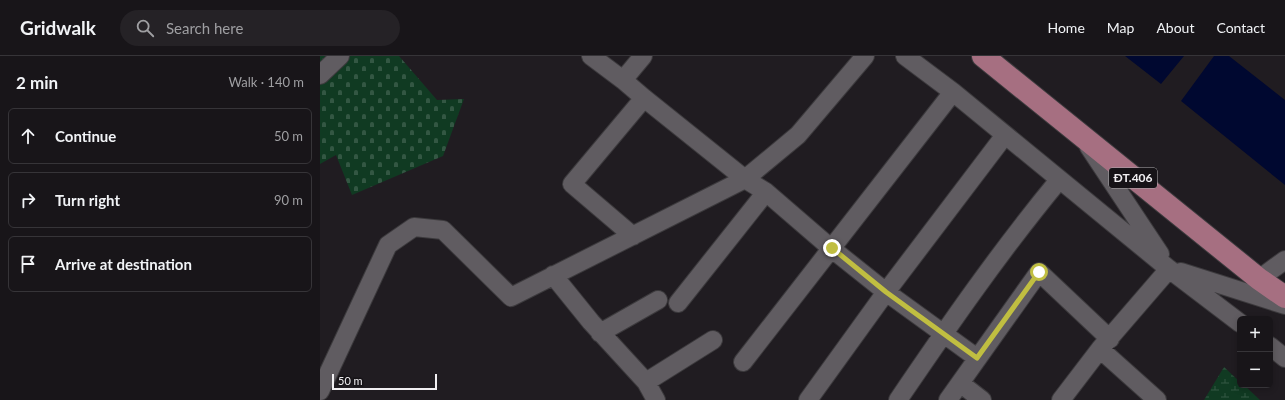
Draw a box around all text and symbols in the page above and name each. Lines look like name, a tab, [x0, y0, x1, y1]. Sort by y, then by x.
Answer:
search box	[120, 10, 400, 46]
text: Gridwalk	[20, 16, 96, 39]
icon: search	[134, 17, 156, 39]
text: Search here	[166, 19, 243, 37]
text: Home	[1047, 19, 1085, 36]
text: Map	[1107, 19, 1134, 36]
text: About	[1156, 19, 1194, 36]
text: Contact	[1216, 19, 1265, 36]
text: 2 min	[16, 72, 58, 93]
text: Walk · 140 m	[228, 74, 304, 90]
icon: ahead	[17, 125, 39, 147]
text: Continue	[55, 127, 116, 145]
text: 50 m	[274, 128, 303, 144]
road number: ĐT.406	[1109, 168, 1157, 188]
icon: right	[17, 189, 39, 211]
text: Turn right	[55, 191, 120, 209]
text: 90 m	[274, 192, 303, 208]
route end	[823, 239, 841, 257]
icon: arrive	[17, 253, 39, 275]
text: Arrive at destination	[55, 255, 192, 273]
route start	[1030, 263, 1048, 281]
map controls	[1237, 316, 1273, 388]
button: +	[1237, 316, 1273, 352]
button: −	[1237, 352, 1273, 388]
scale bar	[332, 372, 437, 391]
text: 50 m	[338, 374, 363, 387]

